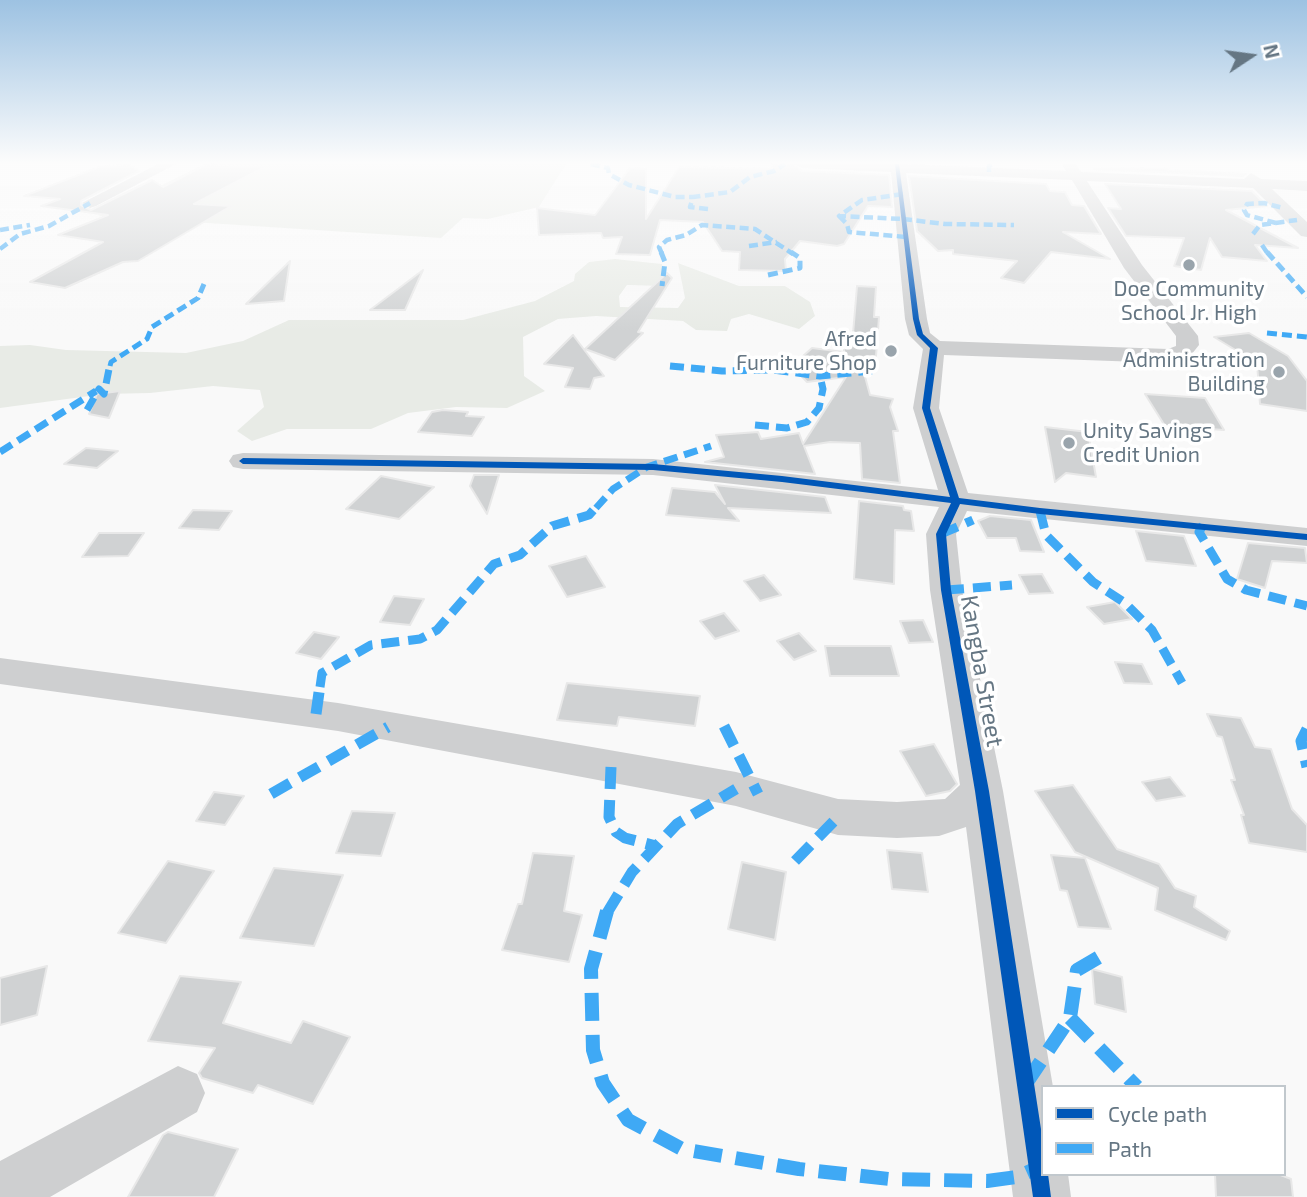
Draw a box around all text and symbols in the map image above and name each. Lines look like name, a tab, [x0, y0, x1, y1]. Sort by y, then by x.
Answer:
north arrow	[1216, 21, 1286, 91]
text: N	[1259, 42, 1285, 60]
marker: Doe Community School Jr. High	[1181, 257, 1197, 273]
place label: Doe Community School Jr. High	[1113, 276, 1265, 326]
place label: Afred Furniture Shop	[736, 326, 877, 376]
marker: Afred Furniture Shop	[883, 343, 899, 359]
place label: Administration Building	[1123, 347, 1265, 397]
marker: Administration Building	[1271, 364, 1287, 380]
place label: Unity Savings Credit Union	[1083, 418, 1212, 468]
marker: Unity Savings Credit Union	[1061, 435, 1077, 451]
street label: Kangba Street	[954, 593, 1010, 749]
legend	[1041, 1085, 1286, 1176]
text: Cycle path	[1108, 1101, 1207, 1126]
text: Path	[1108, 1136, 1152, 1161]

